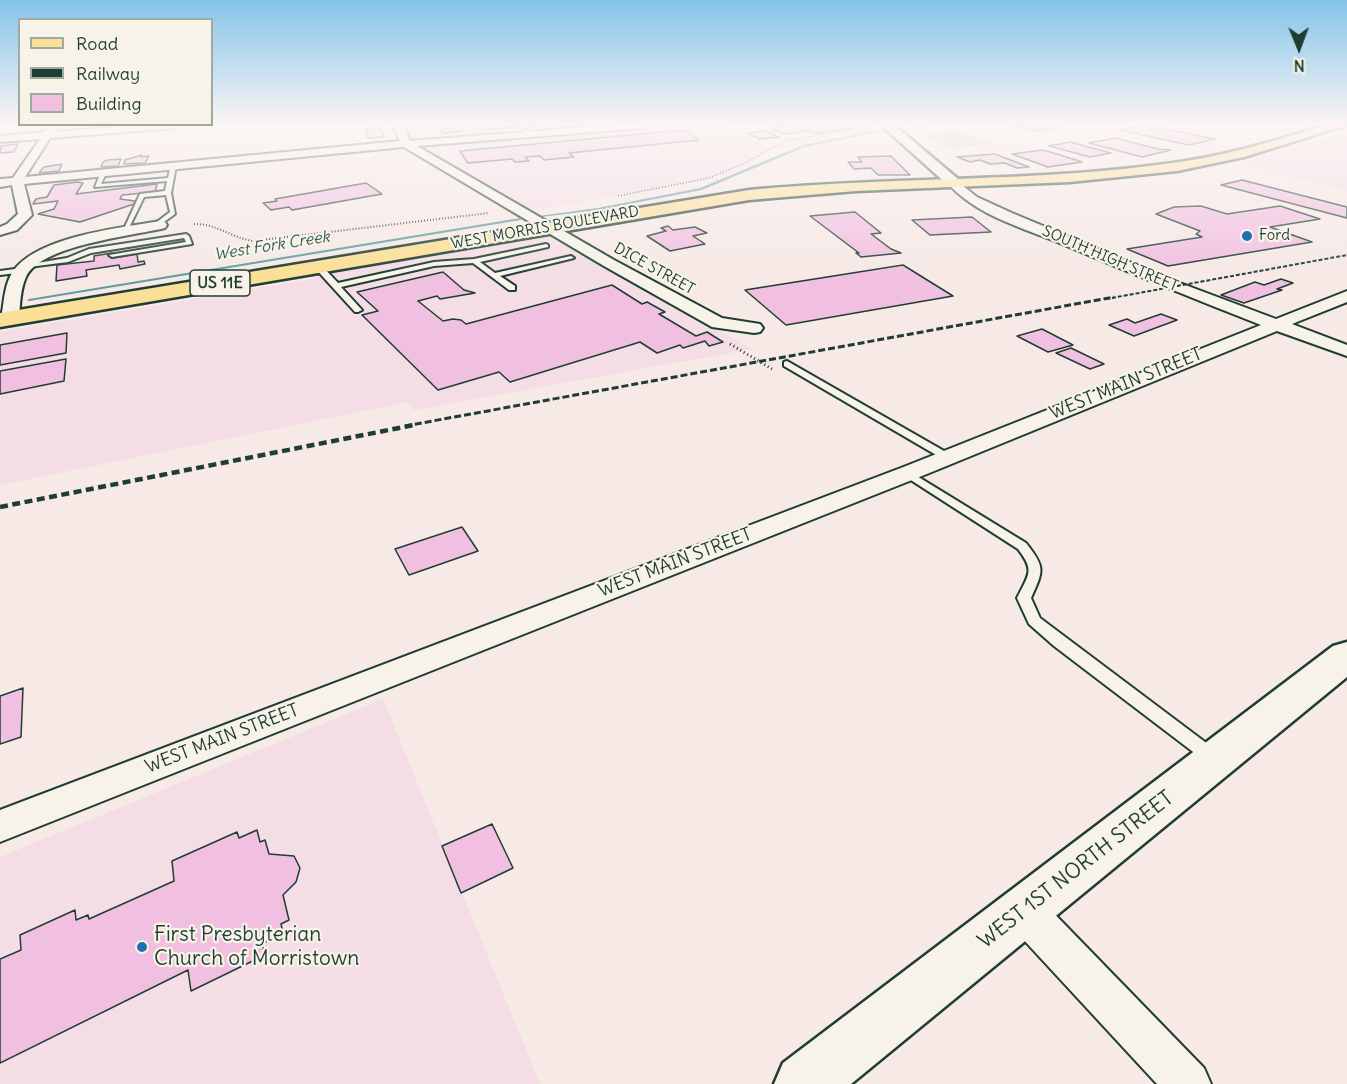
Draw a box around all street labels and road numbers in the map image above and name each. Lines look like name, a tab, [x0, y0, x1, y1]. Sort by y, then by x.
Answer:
street label: WEST MORRIS BOULEVARD	[449, 203, 641, 253]
street label: SOUTH HIGH STREET	[1039, 222, 1181, 296]
street label: DICE STREET	[610, 239, 698, 299]
road number: US 11E	[190, 270, 250, 296]
street label: WEST MAIN STREET	[1047, 344, 1205, 424]
street label: WEST MAIN STREET	[595, 524, 755, 602]
street label: WEST MAIN STREET	[142, 700, 302, 778]
street label: WEST 1ST NORTH STREET	[973, 786, 1179, 954]

